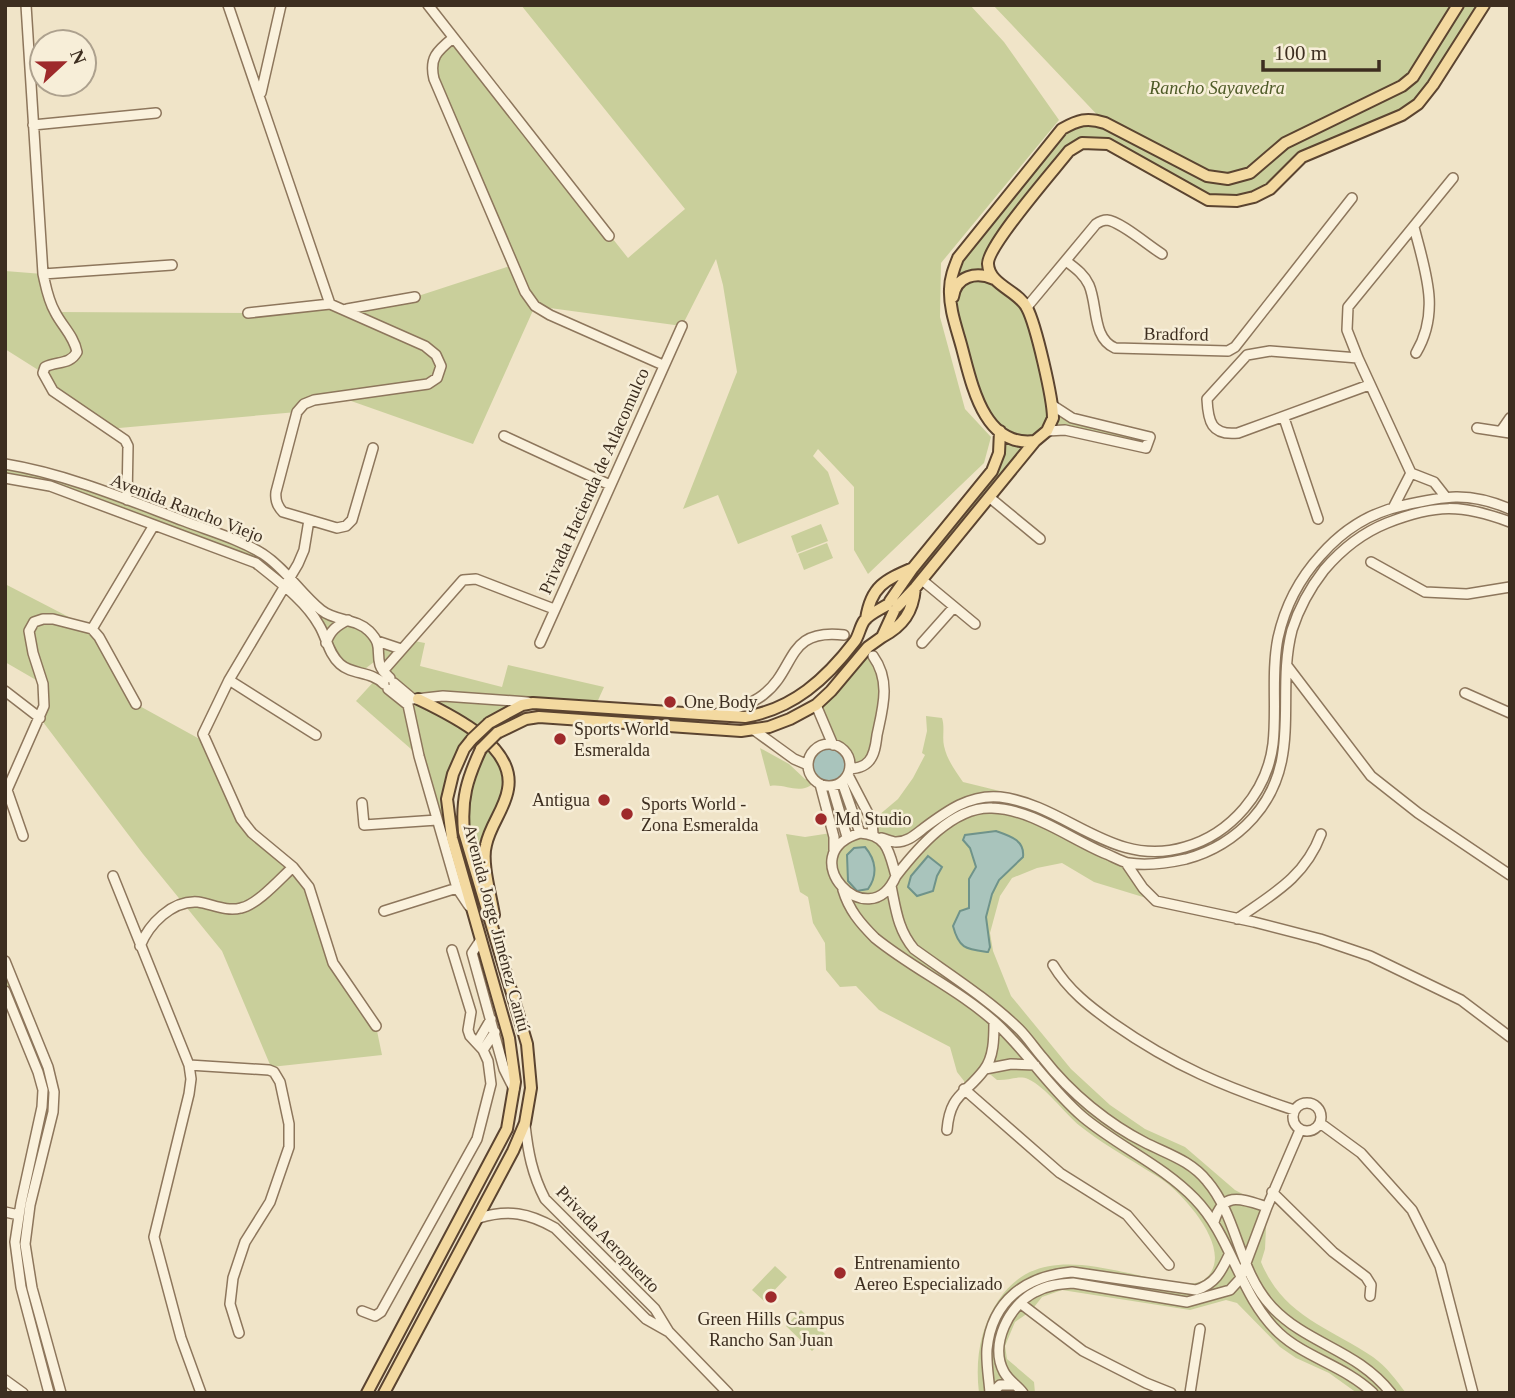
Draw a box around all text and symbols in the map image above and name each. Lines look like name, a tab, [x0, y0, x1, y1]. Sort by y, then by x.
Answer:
north arrow	[28, 28, 98, 98]
scale bar	[1263, 28, 1378, 72]
text: 100 m	[1274, 41, 1327, 65]
text: N	[66, 47, 91, 67]
park label: Rancho Sayavedra	[1148, 78, 1285, 98]
street label: Bradford	[1143, 323, 1209, 345]
street label: Privada Hacienda de Atlacomulco	[535, 365, 653, 597]
street label: Avenida Rancho Viejo	[108, 470, 266, 546]
place label: One Body	[684, 692, 758, 712]
marker: One Body	[662, 694, 678, 710]
place label: Sports World Esmeralda	[574, 719, 669, 760]
marker: Sports World Esmeralda	[552, 731, 568, 747]
place label: Antigua	[532, 790, 590, 810]
marker: Antigua	[596, 792, 612, 808]
place label: Sports World - Zona Esmeralda	[641, 794, 758, 835]
marker: Sports World - Zona Esmeralda	[619, 806, 635, 822]
place label: Md Studio	[835, 809, 912, 829]
marker: Md Studio	[813, 811, 829, 827]
street label: Avenida Jorge Jiménez Cantú	[460, 822, 534, 1034]
street label: Privada Aeropuerto	[552, 1182, 664, 1296]
place label: Entrenamiento Aereo Especializado	[854, 1253, 1002, 1294]
marker: Entrenamiento Aereo Especializado	[832, 1265, 848, 1281]
marker: Green Hills Campus Rancho San Juan	[763, 1289, 779, 1305]
place label: Green Hills Campus Rancho San Juan	[698, 1309, 844, 1350]

